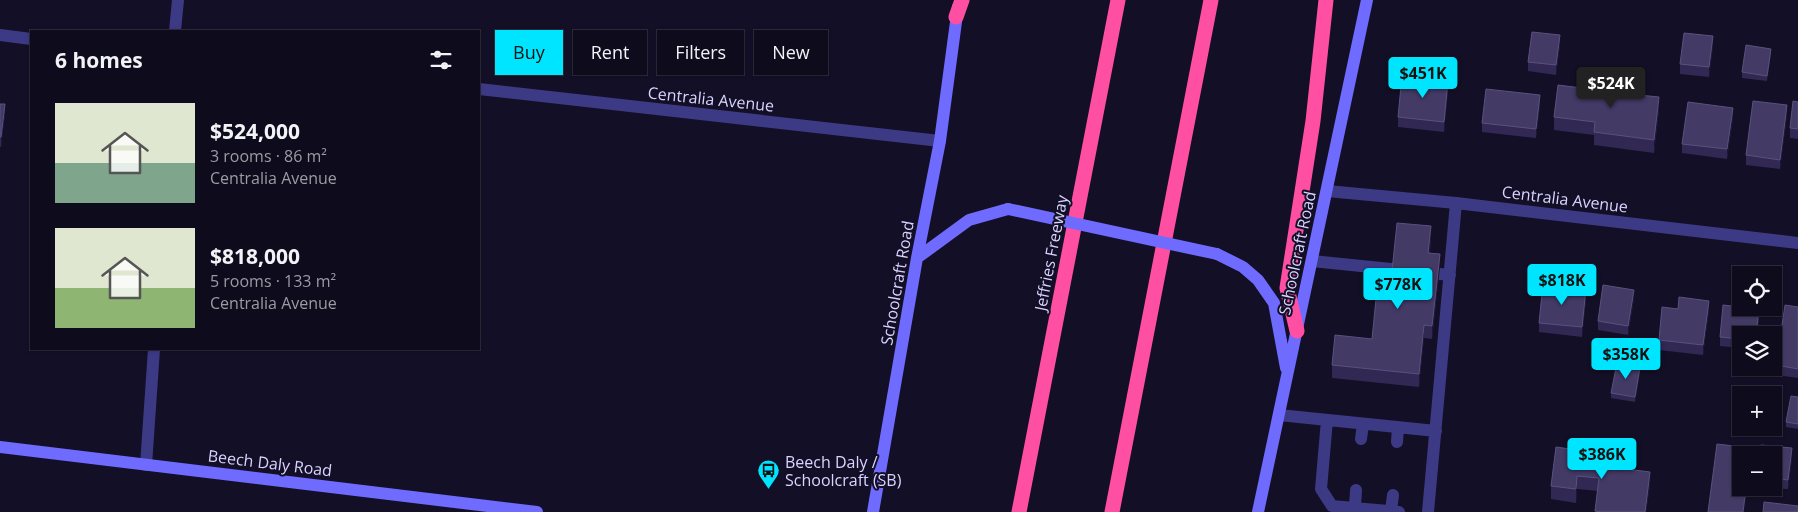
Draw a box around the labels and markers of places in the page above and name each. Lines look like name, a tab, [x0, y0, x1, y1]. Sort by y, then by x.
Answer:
pin: $451K	[1388, 56, 1458, 99]
pin: $524K	[1576, 66, 1646, 109]
pin: $818K	[1527, 264, 1597, 306]
pin: $778K	[1363, 268, 1433, 310]
pin: $358K	[1591, 338, 1661, 380]
pin: $386K	[1567, 438, 1637, 480]
place label: Beech Daly / Schoolcraft (SB)	[785, 451, 902, 491]
bus stop icon: Beech Daly / Schoolcraft (SB)	[757, 459, 781, 490]

